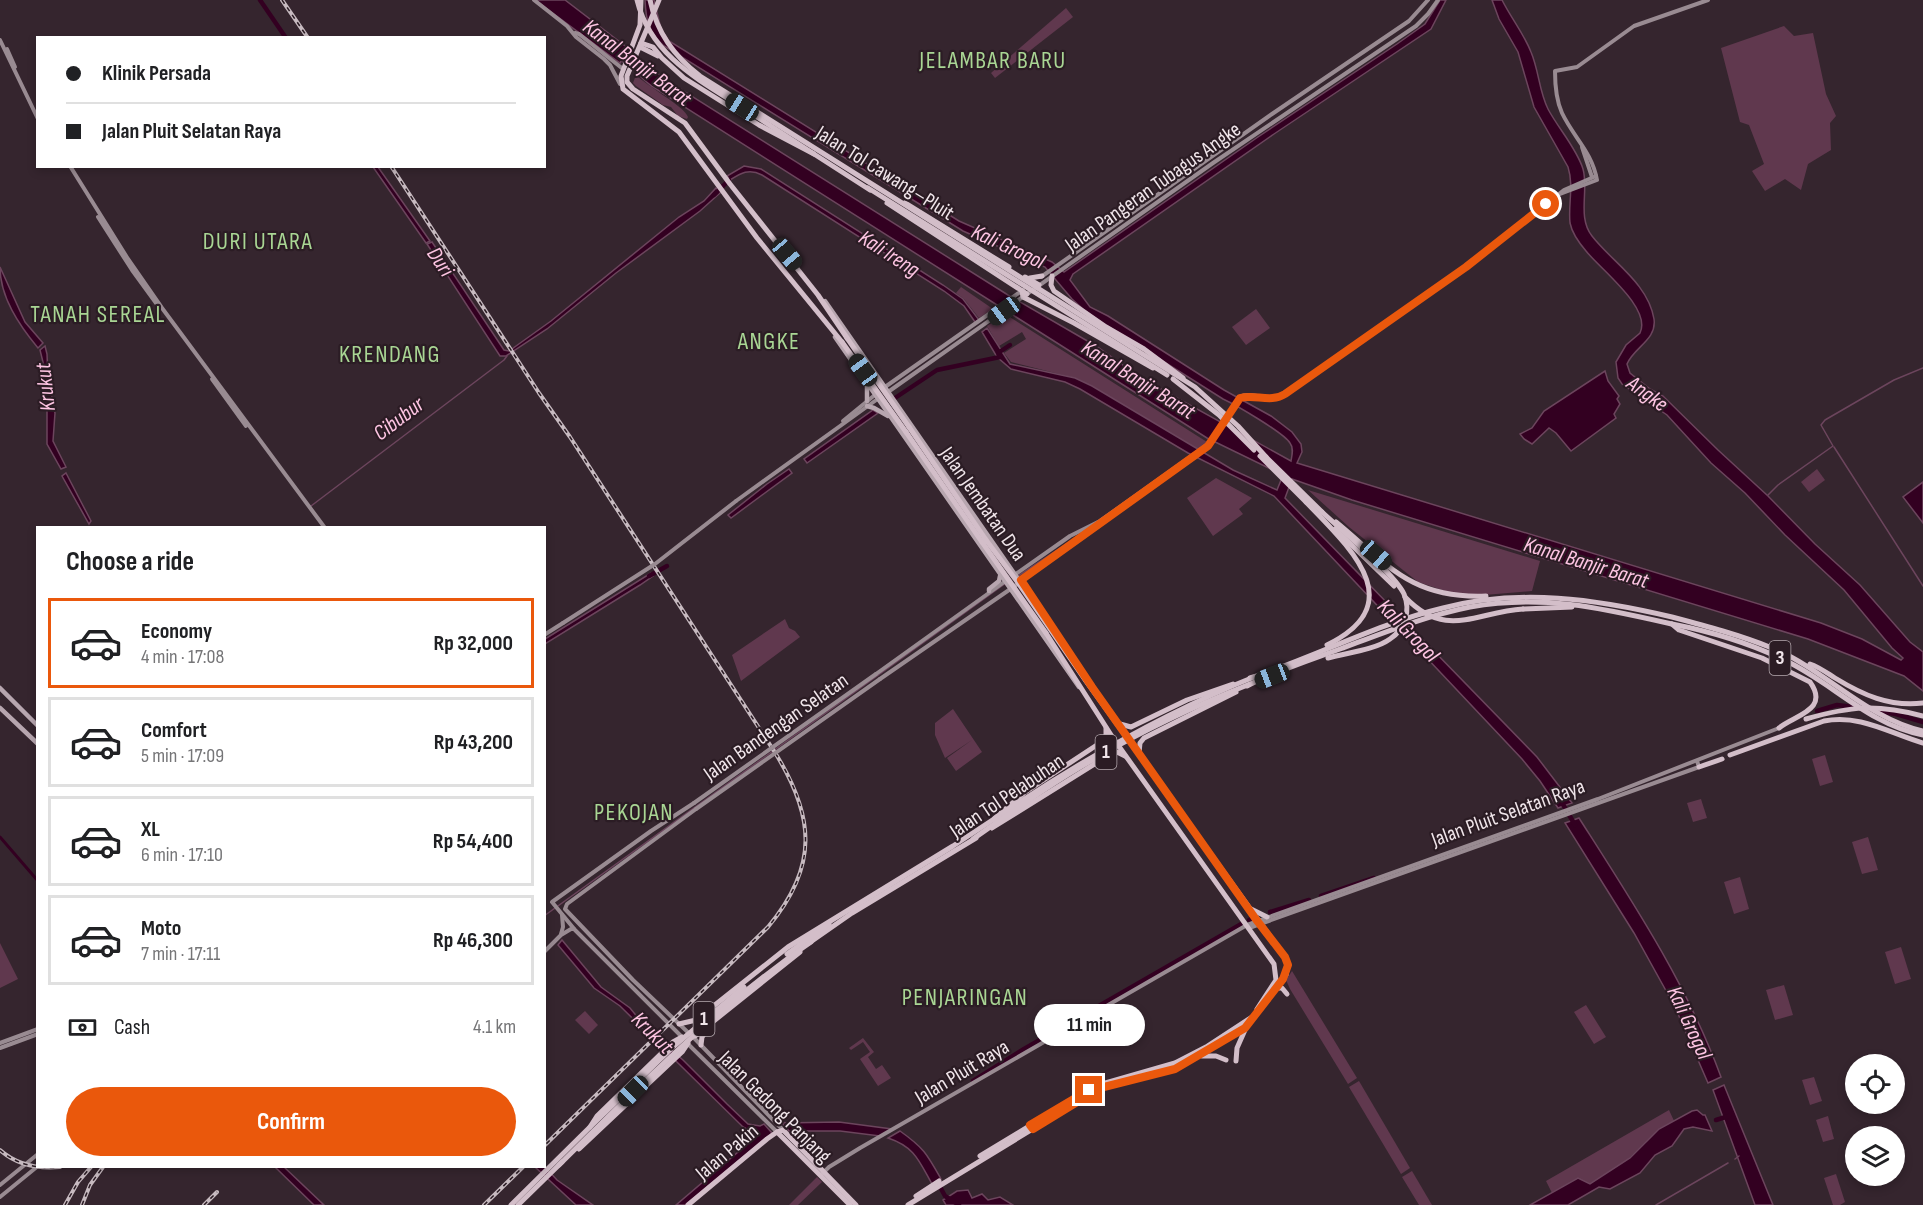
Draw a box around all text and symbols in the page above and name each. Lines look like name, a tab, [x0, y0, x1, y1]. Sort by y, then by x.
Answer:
water label: Kanal Banjir Barat	[577, 13, 698, 113]
district label: JELAMBAR BARU	[918, 46, 1067, 75]
text: Klinik Persada	[102, 60, 211, 87]
car	[722, 90, 762, 124]
street label: Jalan Pangeran Tubagus Angke	[1060, 117, 1246, 258]
text: Jalan Pluit Selatan Raya	[102, 118, 281, 145]
street label: Jalan Tol Cawang–Pluit	[810, 120, 959, 226]
route start	[1532, 190, 1559, 217]
water label: Kali Grogol	[967, 218, 1050, 276]
water label: Kali Ireng	[853, 224, 925, 284]
district label: DURI UTARA	[203, 227, 313, 256]
car	[769, 234, 805, 274]
water label: Duri	[420, 242, 460, 283]
car	[984, 293, 1024, 329]
district label: TANAH SEREAL	[30, 300, 166, 329]
district label: ANGKE	[737, 327, 800, 356]
water label: Kanal Banjir Barat	[1076, 334, 1201, 426]
district label: KRENDANG	[339, 340, 441, 369]
car	[845, 350, 881, 390]
water label: Krukut	[30, 360, 62, 413]
water label: Angke	[1620, 369, 1673, 418]
water label: Cibubur	[368, 391, 430, 447]
street label: Jalan Jembatan Dua	[934, 441, 1032, 566]
water label: Kanal Banjir Barat	[1520, 531, 1653, 595]
car	[1357, 536, 1395, 574]
text: Choose a ride	[66, 546, 194, 578]
water label: Kali Grogol	[1371, 594, 1445, 669]
icon: car	[69, 616, 123, 670]
text: Economy	[141, 618, 212, 645]
text: Rp 32,000	[433, 630, 513, 657]
road number: 3	[1770, 641, 1790, 675]
text: 4 min · 17:08	[141, 645, 224, 669]
car	[1252, 661, 1292, 691]
street label: Jalan Bandengan Selatan	[698, 668, 853, 787]
icon: car	[69, 715, 123, 769]
text: Comfort	[141, 717, 207, 744]
text: Rp 43,200	[434, 729, 513, 756]
road number: 1	[1096, 735, 1116, 769]
text: 5 min · 17:09	[141, 744, 224, 768]
street label: Jalan Tol Pelabuhan	[944, 749, 1069, 844]
street label: Jalan Pluit Selatan Raya	[1427, 774, 1588, 853]
district label: PEKOJAN	[594, 798, 674, 827]
icon: car	[69, 814, 123, 868]
text: XL	[141, 816, 160, 843]
text: Rp 54,400	[433, 828, 513, 855]
text: 6 min · 17:10	[141, 843, 223, 867]
icon: car	[69, 913, 123, 967]
text: Moto	[141, 915, 181, 942]
text: Rp 46,300	[433, 927, 513, 954]
text: 7 min · 17:11	[141, 942, 220, 966]
water label: Kali Grogol	[1660, 982, 1718, 1065]
district label: PENJARINGAN	[902, 983, 1028, 1012]
road number: 1	[694, 1002, 714, 1036]
callout: 11 min	[1034, 1003, 1144, 1045]
water label: Krukut	[625, 1006, 680, 1061]
icon: cash	[66, 1011, 99, 1044]
text: 11 min	[1067, 1013, 1112, 1037]
text: Cash	[114, 1014, 150, 1041]
text: 4.1 km	[473, 1015, 516, 1039]
street label: Jalan Pluit Raya	[910, 1034, 1014, 1110]
street label: Jalan Gedong Panjang	[713, 1045, 836, 1168]
map controls	[1845, 1054, 1905, 1186]
button: locate	[1845, 1054, 1905, 1114]
car	[614, 1072, 652, 1110]
route end	[1075, 1076, 1102, 1103]
button: Confirm	[66, 1087, 516, 1156]
street label: Jalan Pakin	[690, 1119, 763, 1186]
button: layers	[1845, 1126, 1905, 1186]

